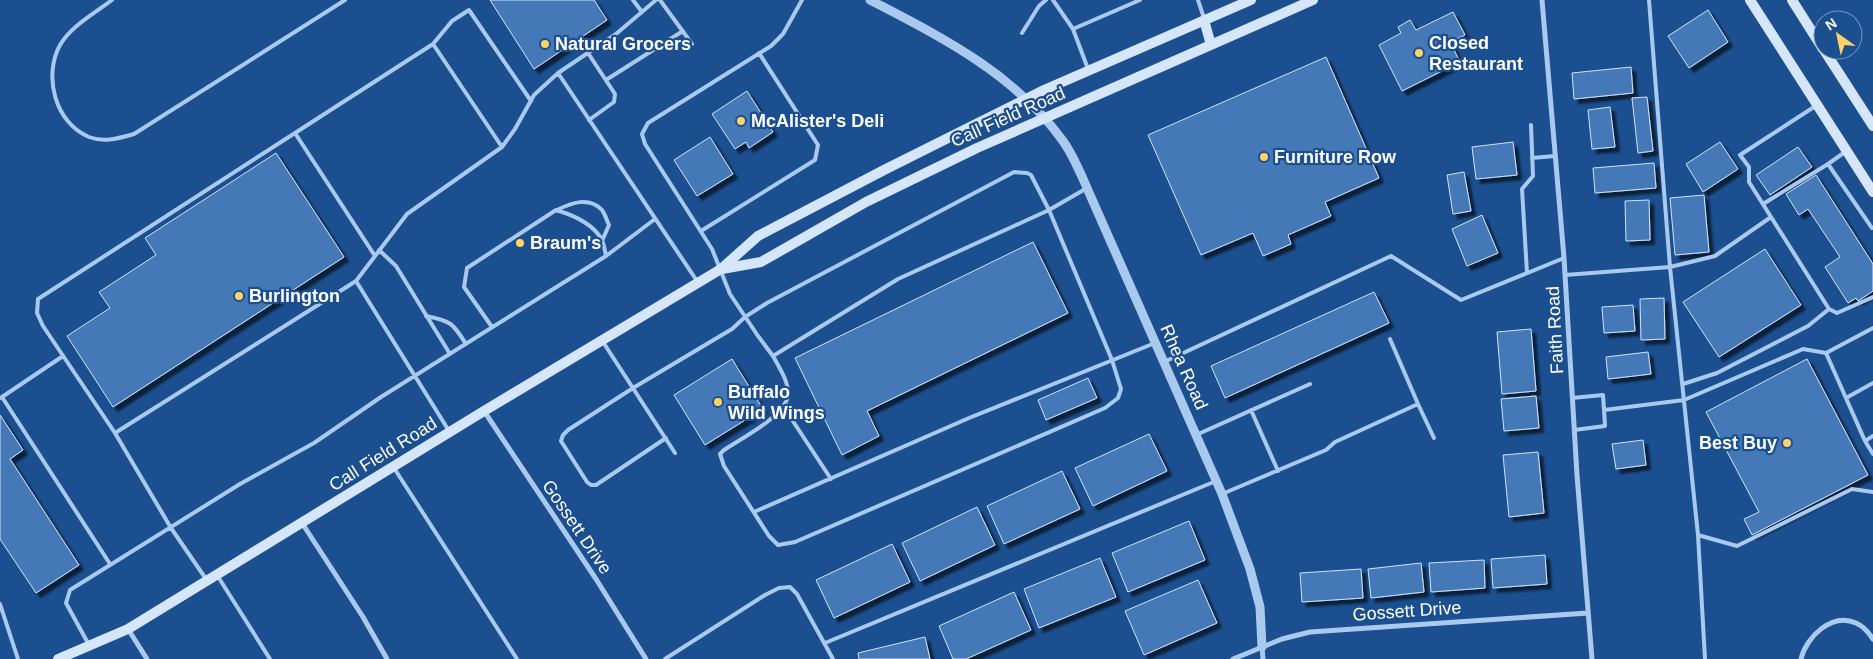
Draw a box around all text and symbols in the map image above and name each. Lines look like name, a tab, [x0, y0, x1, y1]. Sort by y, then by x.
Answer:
north arrow	[1813, 10, 1863, 60]
text: N	[1822, 15, 1840, 34]
place label: Closed Restaurant	[1429, 33, 1523, 74]
place label: Natural Grocers	[555, 34, 691, 54]
marker: Natural Grocers	[539, 38, 551, 50]
marker: Closed Restaurant	[1413, 47, 1425, 59]
street label: Call Field Road	[948, 83, 1068, 151]
place label: McAlister's Deli	[751, 111, 884, 131]
marker: McAlister's Deli	[735, 115, 747, 127]
place label: Furniture Row	[1274, 147, 1397, 167]
marker: Furniture Row	[1258, 151, 1270, 163]
place label: Braum's	[530, 233, 601, 253]
marker: Braum's	[514, 237, 526, 249]
place label: Burlington	[249, 286, 340, 306]
street label: Faith Road	[1543, 286, 1567, 374]
marker: Burlington	[233, 290, 245, 302]
street label: Rhea Road	[1156, 321, 1212, 413]
place label: Buffalo Wild Wings	[728, 382, 825, 423]
marker: Buffalo Wild Wings	[712, 396, 724, 408]
street label: Call Field Road	[326, 413, 440, 495]
place label: Best Buy	[1699, 433, 1777, 453]
marker: Best Buy	[1781, 437, 1793, 449]
street label: Gossett Drive	[538, 476, 616, 578]
street label: Gossett Drive	[1352, 597, 1462, 625]

